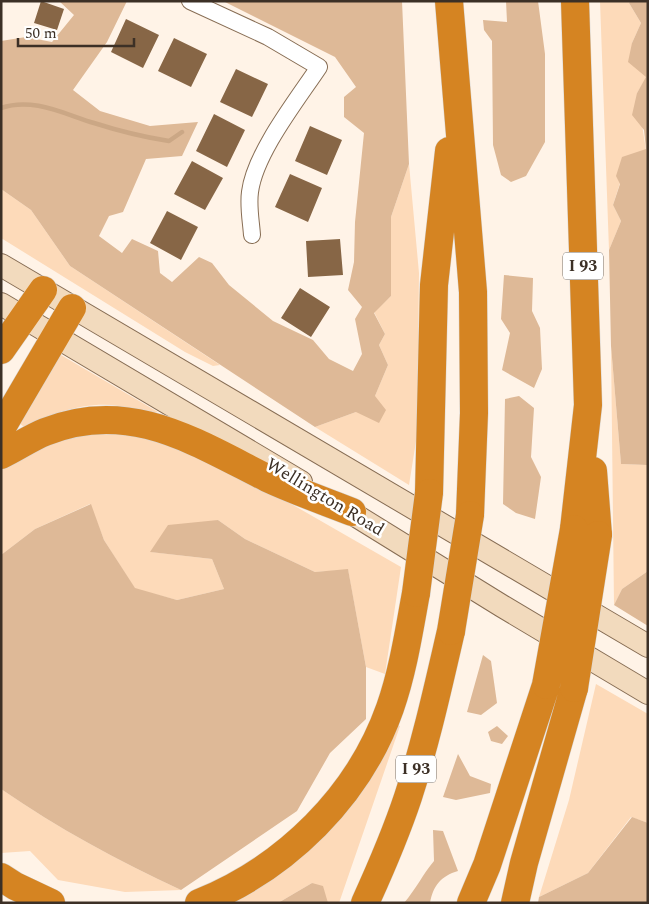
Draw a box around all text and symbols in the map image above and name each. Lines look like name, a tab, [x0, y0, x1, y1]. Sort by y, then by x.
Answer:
scale bar	[18, 15, 134, 47]
text: 50 m	[25, 22, 57, 45]
road number: I 93	[563, 252, 603, 280]
street label: Wellington Road	[261, 451, 389, 543]
road number: I 93	[396, 756, 436, 782]

